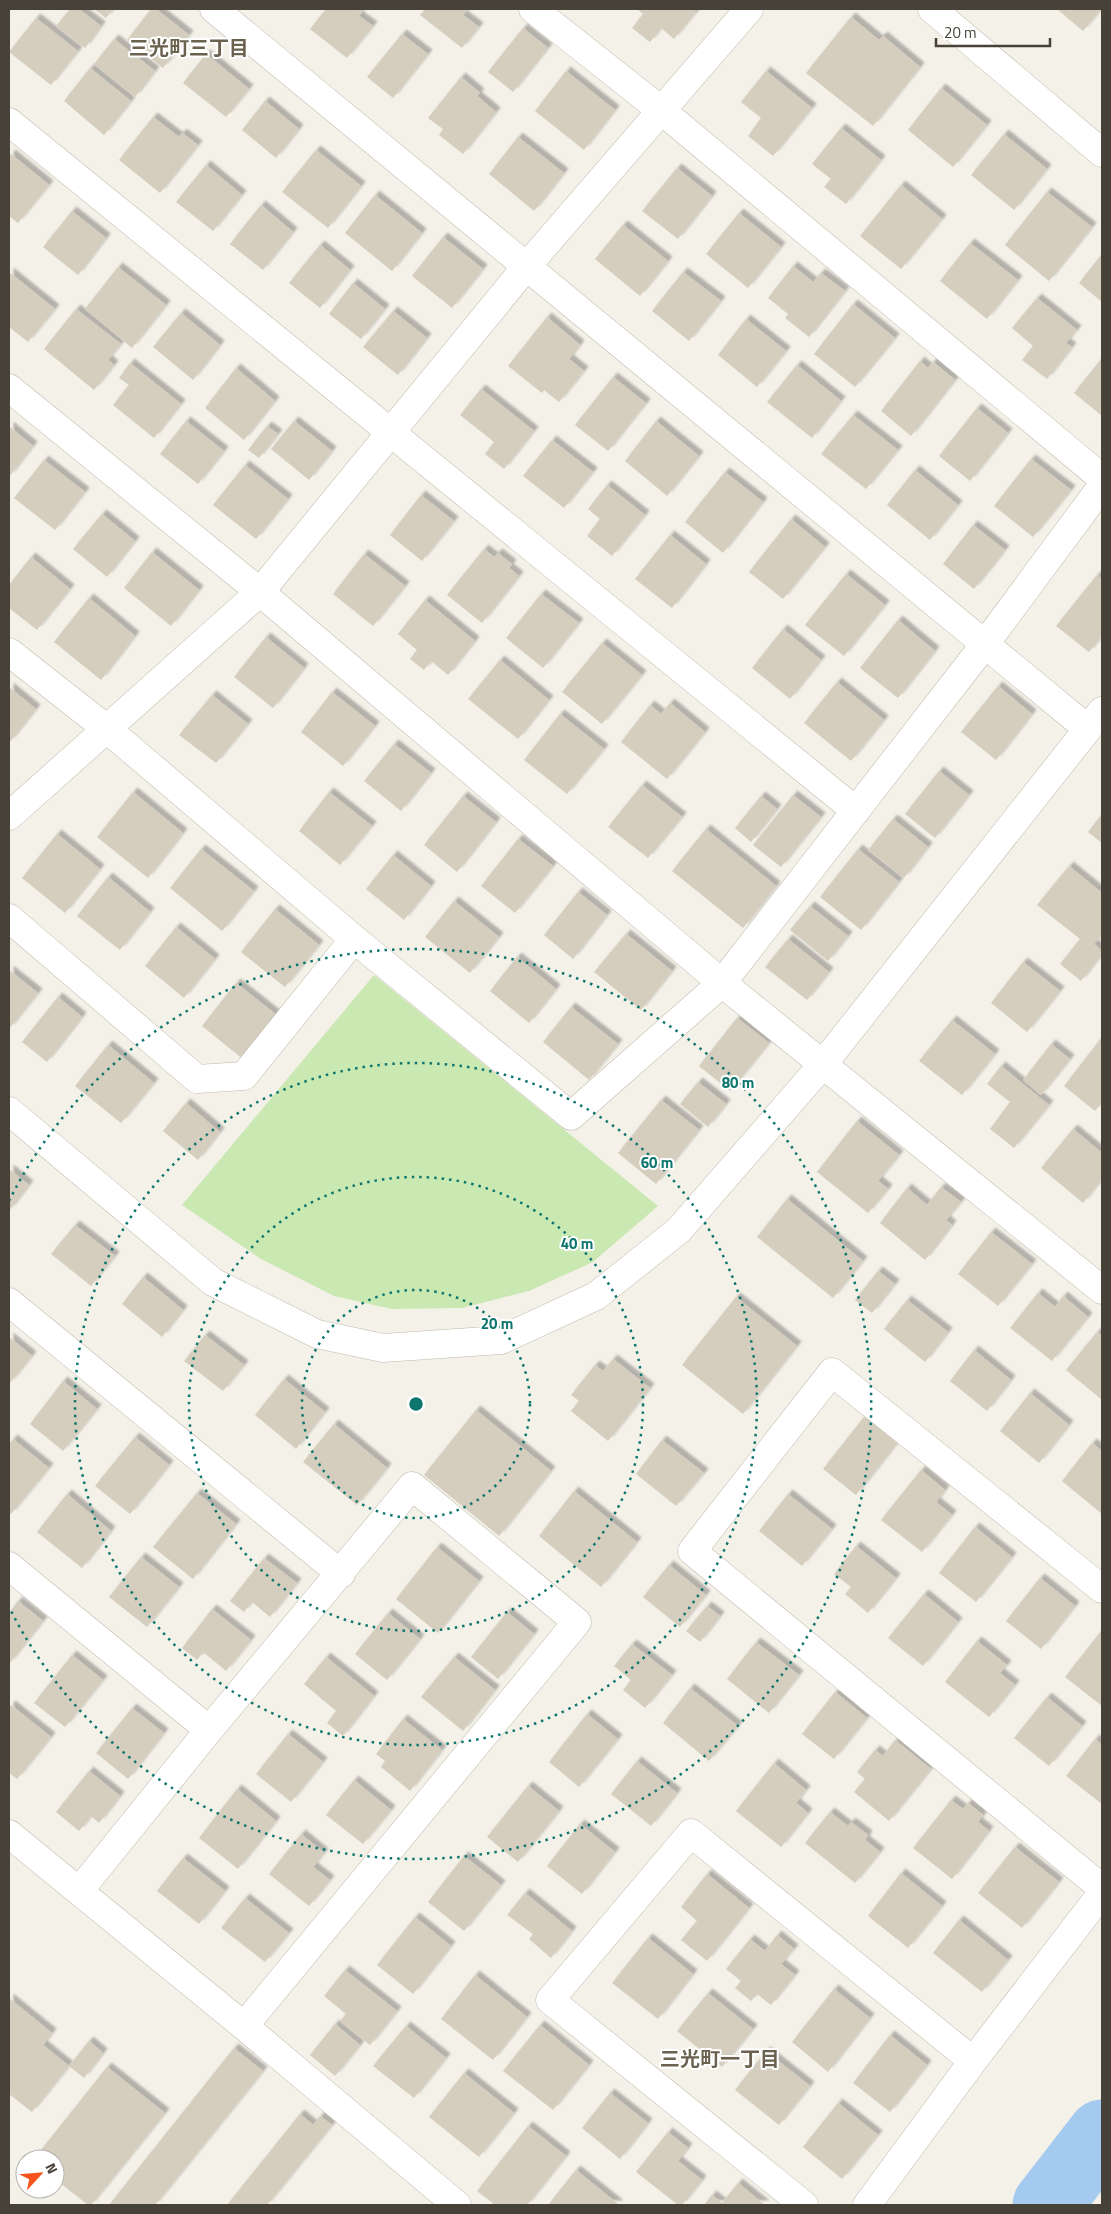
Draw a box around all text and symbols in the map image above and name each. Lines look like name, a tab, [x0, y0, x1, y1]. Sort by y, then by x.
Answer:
scale bar	[936, 15, 1050, 47]
text: 20 m	[944, 21, 977, 44]
district label: 三光町三丁目	[129, 32, 249, 63]
text: 80 m	[722, 1071, 754, 1094]
text: 60 m	[641, 1151, 673, 1174]
text: 40 m	[561, 1232, 593, 1255]
text: 20 m	[481, 1312, 513, 1335]
centre of rings	[407, 1395, 425, 1413]
district label: 三光町一丁目	[660, 2043, 780, 2074]
north arrow	[15, 2149, 65, 2199]
text: N	[41, 2159, 64, 2177]

